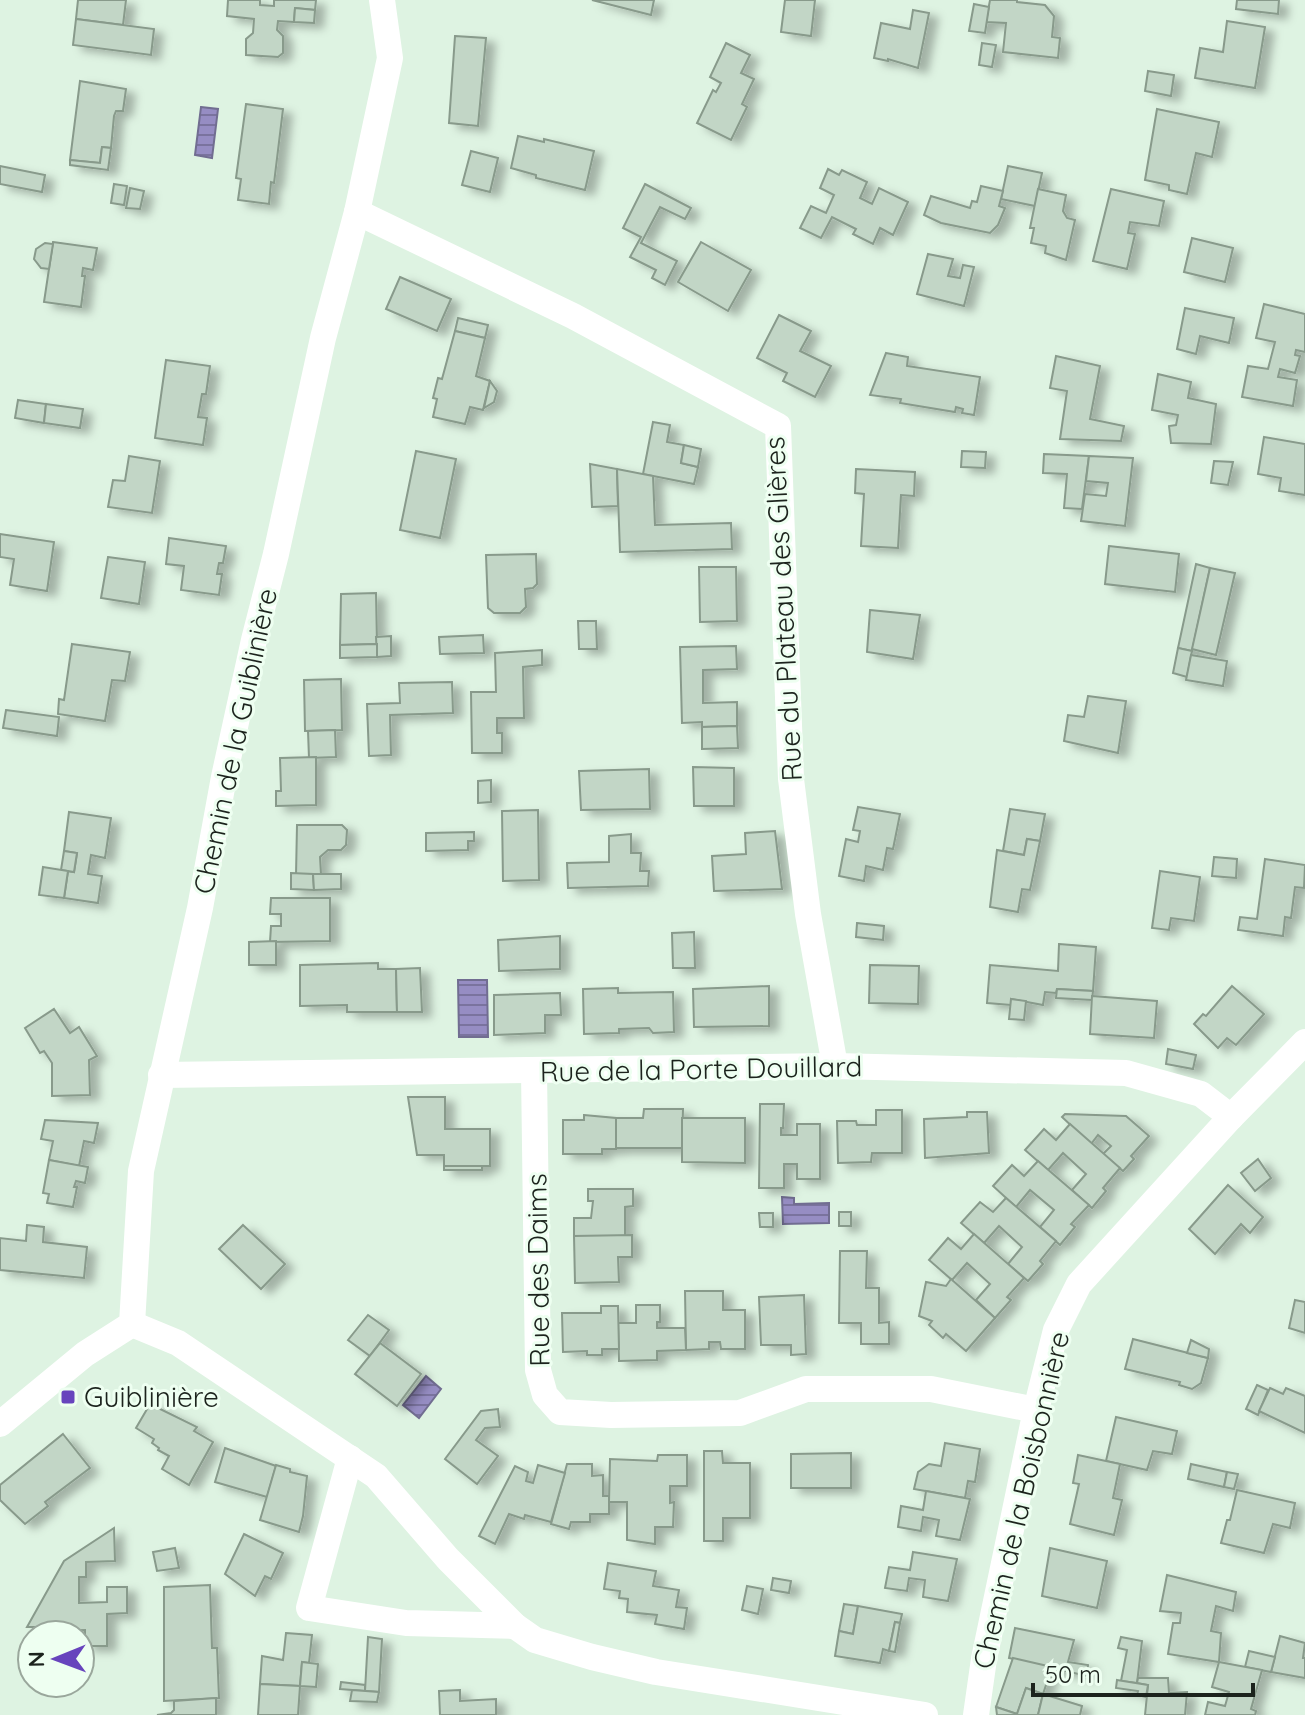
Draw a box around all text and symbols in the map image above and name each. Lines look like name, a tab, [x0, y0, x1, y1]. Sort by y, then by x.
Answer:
street label: Rue du Plateau des Glières	[756, 436, 809, 782]
street label: Chemin de la Guiblinière	[185, 585, 284, 897]
street label: Rue de la Porte Douillard	[539, 1048, 862, 1089]
street label: Rue des Daims	[518, 1173, 557, 1367]
street label: Chemin de la Boisbonnière	[965, 1328, 1076, 1672]
place label: Guiblinière	[84, 1379, 219, 1414]
marker: Guiblinière	[59, 1388, 77, 1406]
north arrow	[16, 1619, 96, 1699]
scale bar	[1033, 1647, 1253, 1697]
text: N	[22, 1651, 50, 1668]
text: 50 m	[1045, 1659, 1101, 1689]

